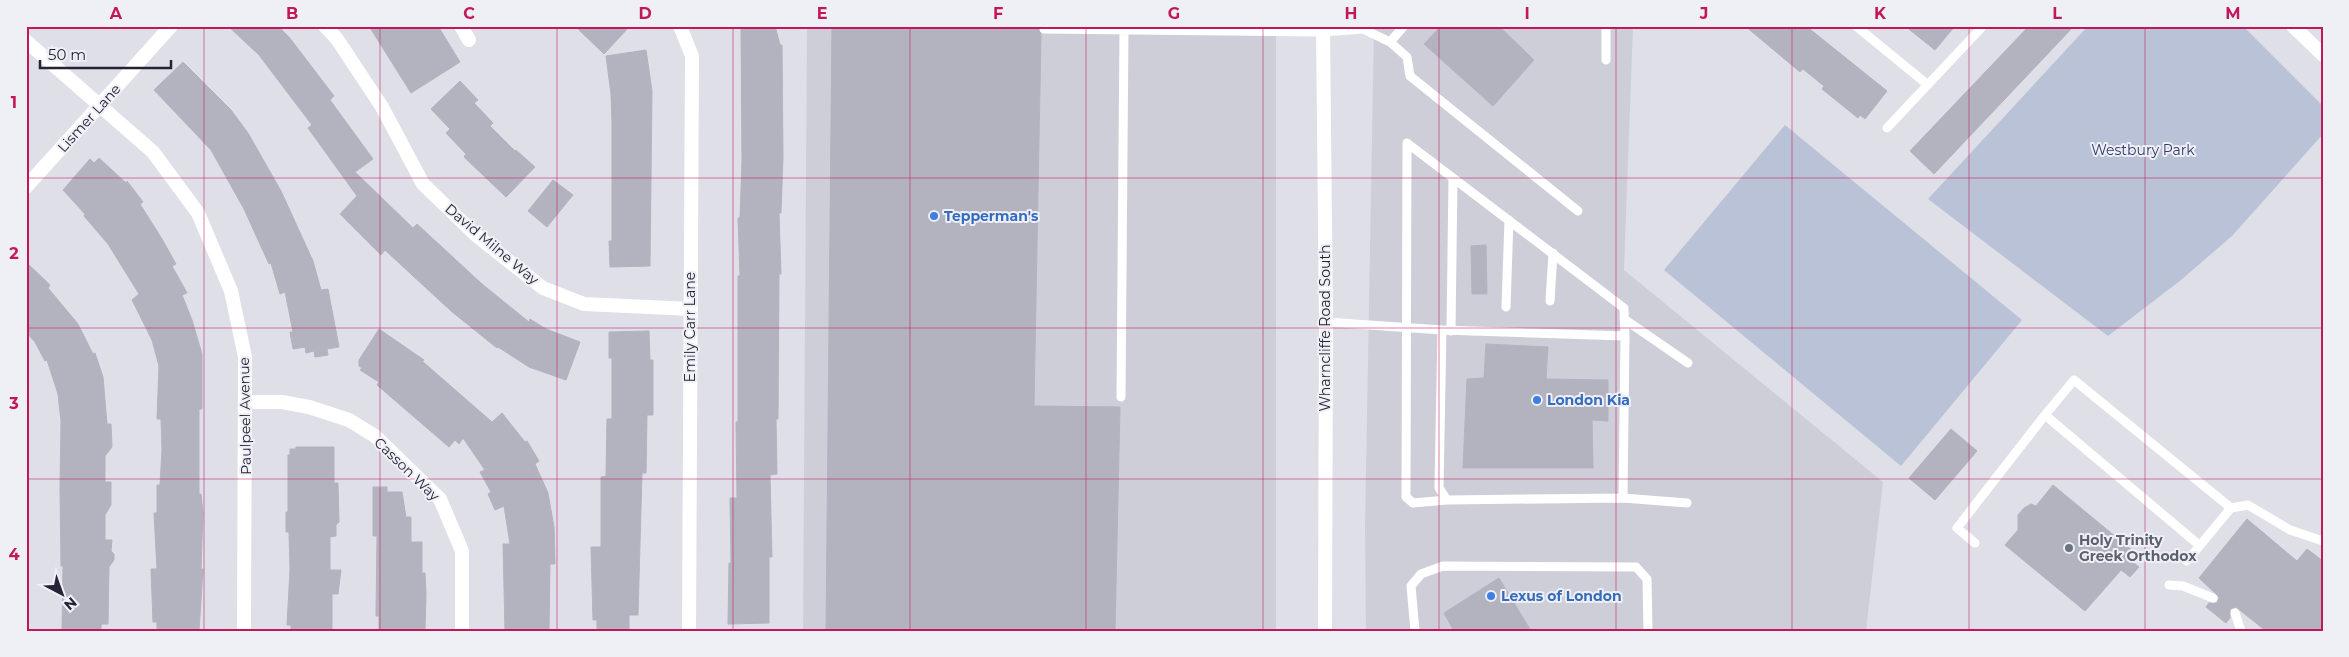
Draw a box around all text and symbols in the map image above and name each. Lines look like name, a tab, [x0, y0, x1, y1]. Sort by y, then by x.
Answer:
text: A	[109, 4, 123, 23]
text: B	[286, 4, 298, 23]
text: C	[463, 4, 475, 23]
text: D	[638, 4, 652, 23]
text: E	[817, 4, 827, 23]
text: F	[993, 4, 1003, 23]
text: G	[1168, 4, 1180, 23]
text: H	[1345, 4, 1357, 23]
text: I	[1524, 4, 1530, 23]
text: J	[1699, 4, 1708, 23]
text: K	[1874, 4, 1887, 23]
text: L	[2052, 4, 2062, 23]
text: M	[2225, 4, 2241, 23]
scale bar	[40, 38, 171, 70]
text: 50 m	[48, 45, 86, 64]
street label: Lismer Lane	[54, 80, 124, 156]
text: 1	[11, 93, 17, 112]
park label: Westbury Park	[2091, 141, 2195, 159]
street label: David Milne Way	[441, 199, 543, 289]
place label: Tepperman's	[944, 207, 1039, 225]
marker: Tepperman's	[928, 210, 940, 222]
text: 2	[9, 244, 19, 263]
street label: Wharncliffe Road South	[1316, 244, 1334, 412]
street label: Emily Carr Lane	[681, 272, 699, 382]
street label: Paulpeel Avenue	[235, 357, 255, 475]
place label: London Kia	[1547, 391, 1630, 409]
text: 3	[8, 394, 19, 413]
marker: London Kia	[1531, 394, 1543, 406]
street label: Casson Way	[371, 433, 444, 505]
place label: Holy Trinity Greek Orthodox	[2079, 531, 2197, 565]
marker: Holy Trinity Greek Orthodox	[2063, 542, 2075, 554]
text: 4	[8, 545, 20, 564]
north arrow	[38, 570, 88, 620]
place label: Lexus of London	[1501, 587, 1622, 605]
marker: Lexus of London	[1485, 590, 1497, 602]
text: N	[60, 593, 81, 614]

